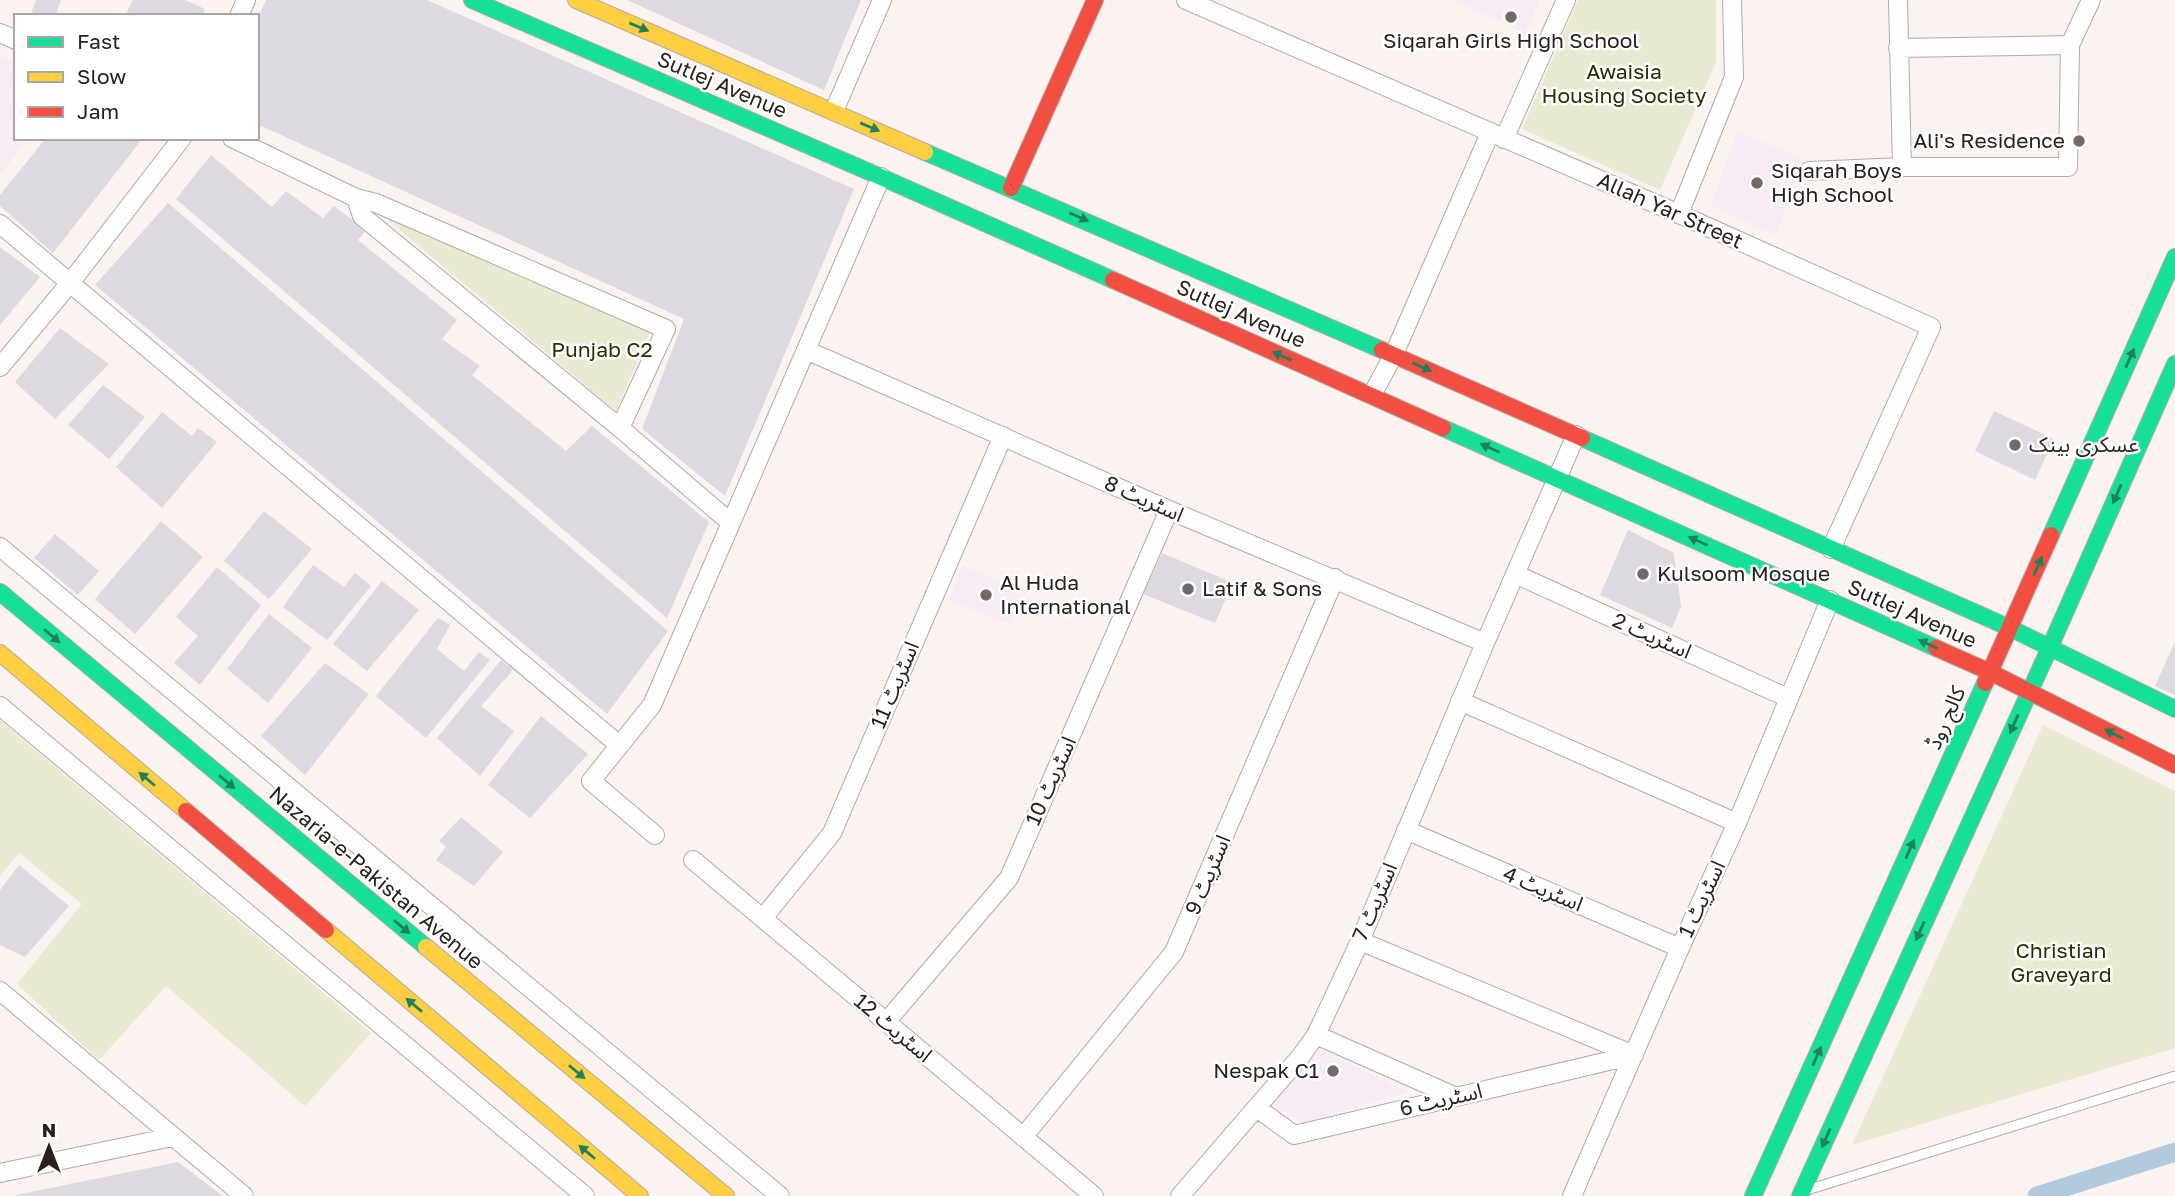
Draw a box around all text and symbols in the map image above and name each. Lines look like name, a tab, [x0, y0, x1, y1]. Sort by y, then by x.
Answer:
marker: Siqarah Girls High School	[1503, 9, 1519, 25]
legend	[14, 14, 259, 140]
one-way arrow	[628, 22, 649, 33]
place label: Siqarah Girls High School	[1383, 27, 1639, 53]
text: Fast	[77, 28, 120, 54]
street label: Sutlej Avenue	[654, 45, 791, 123]
park label: Awaisia Housing Society	[1542, 58, 1707, 108]
text: Slow	[77, 63, 126, 89]
text: Jam	[77, 98, 119, 124]
one-way arrow	[860, 121, 880, 133]
place label: Ali's Residence	[1913, 127, 2065, 153]
marker: Ali's Residence	[2071, 133, 2087, 149]
place label: Siqarah Boys High School	[1771, 157, 1902, 207]
street label: Allah Yar Street	[1594, 166, 1747, 254]
marker: Siqarah Boys High School	[1749, 175, 1765, 191]
one-way arrow	[1069, 211, 1089, 223]
street label: Sutlej Avenue	[1173, 273, 1310, 353]
park label: Punjab C2	[551, 336, 653, 362]
one-way arrow	[2125, 347, 2136, 368]
one-way arrow	[1272, 350, 1292, 362]
one-way arrow	[1412, 361, 1432, 373]
place label: عسکری بینک	[2029, 431, 2139, 457]
marker: عسکری بینک	[2007, 437, 2023, 453]
one-way arrow	[1480, 442, 1500, 454]
street label: اسٹریٹ 8	[1101, 469, 1188, 527]
one-way arrow	[2111, 484, 2123, 504]
one-way arrow	[1688, 535, 1708, 547]
one-way arrow	[2033, 555, 2044, 576]
place label: Kulsoom Mosque	[1657, 560, 1830, 586]
marker: Kulsoom Mosque	[1635, 566, 1651, 582]
place label: Al Huda International	[1000, 569, 1131, 619]
street label: Sutlej Avenue	[1844, 573, 1981, 653]
place label: Latif & Sons	[1202, 575, 1322, 601]
marker: Latif & Sons	[1180, 581, 1196, 597]
marker: Al Huda International	[978, 587, 994, 603]
street label: اسٹریٹ 2	[1609, 606, 1696, 664]
one-way arrow	[44, 628, 61, 643]
street label: اسٹریٹ 11	[864, 637, 924, 732]
one-way arrow	[1918, 638, 1938, 650]
street label: کالج روڈ	[1920, 682, 1973, 754]
one-way arrow	[2008, 714, 2020, 734]
one-way arrow	[2104, 728, 2124, 740]
street label: اسٹریٹ 10	[1019, 732, 1081, 829]
one-way arrow	[138, 772, 155, 787]
one-way arrow	[218, 774, 236, 789]
street label: Nazaria-e-Pakistan Avenue	[265, 780, 489, 974]
street label: اسٹریٹ 9	[1179, 831, 1235, 918]
one-way arrow	[1905, 838, 1916, 859]
street label: اسٹریٹ 1	[1672, 856, 1730, 941]
street label: اسٹریٹ 7	[1346, 859, 1402, 945]
street label: اسٹریٹ 4	[1500, 860, 1587, 917]
one-way arrow	[393, 919, 411, 935]
one-way arrow	[1914, 921, 1926, 941]
park label: Christian Graveyard	[2010, 937, 2112, 987]
street label: اسٹریٹ 12	[849, 987, 938, 1067]
one-way arrow	[405, 998, 422, 1013]
one-way arrow	[1811, 1046, 1823, 1066]
place label: Nespak C1	[1213, 1057, 1319, 1083]
marker: Nespak C1	[1325, 1063, 1341, 1079]
one-way arrow	[569, 1064, 586, 1079]
street label: اسٹریٹ 6	[1397, 1077, 1485, 1121]
north arrow	[14, 1112, 84, 1182]
text: N	[42, 1118, 56, 1141]
one-way arrow	[1820, 1128, 1832, 1148]
one-way arrow	[579, 1145, 596, 1160]

